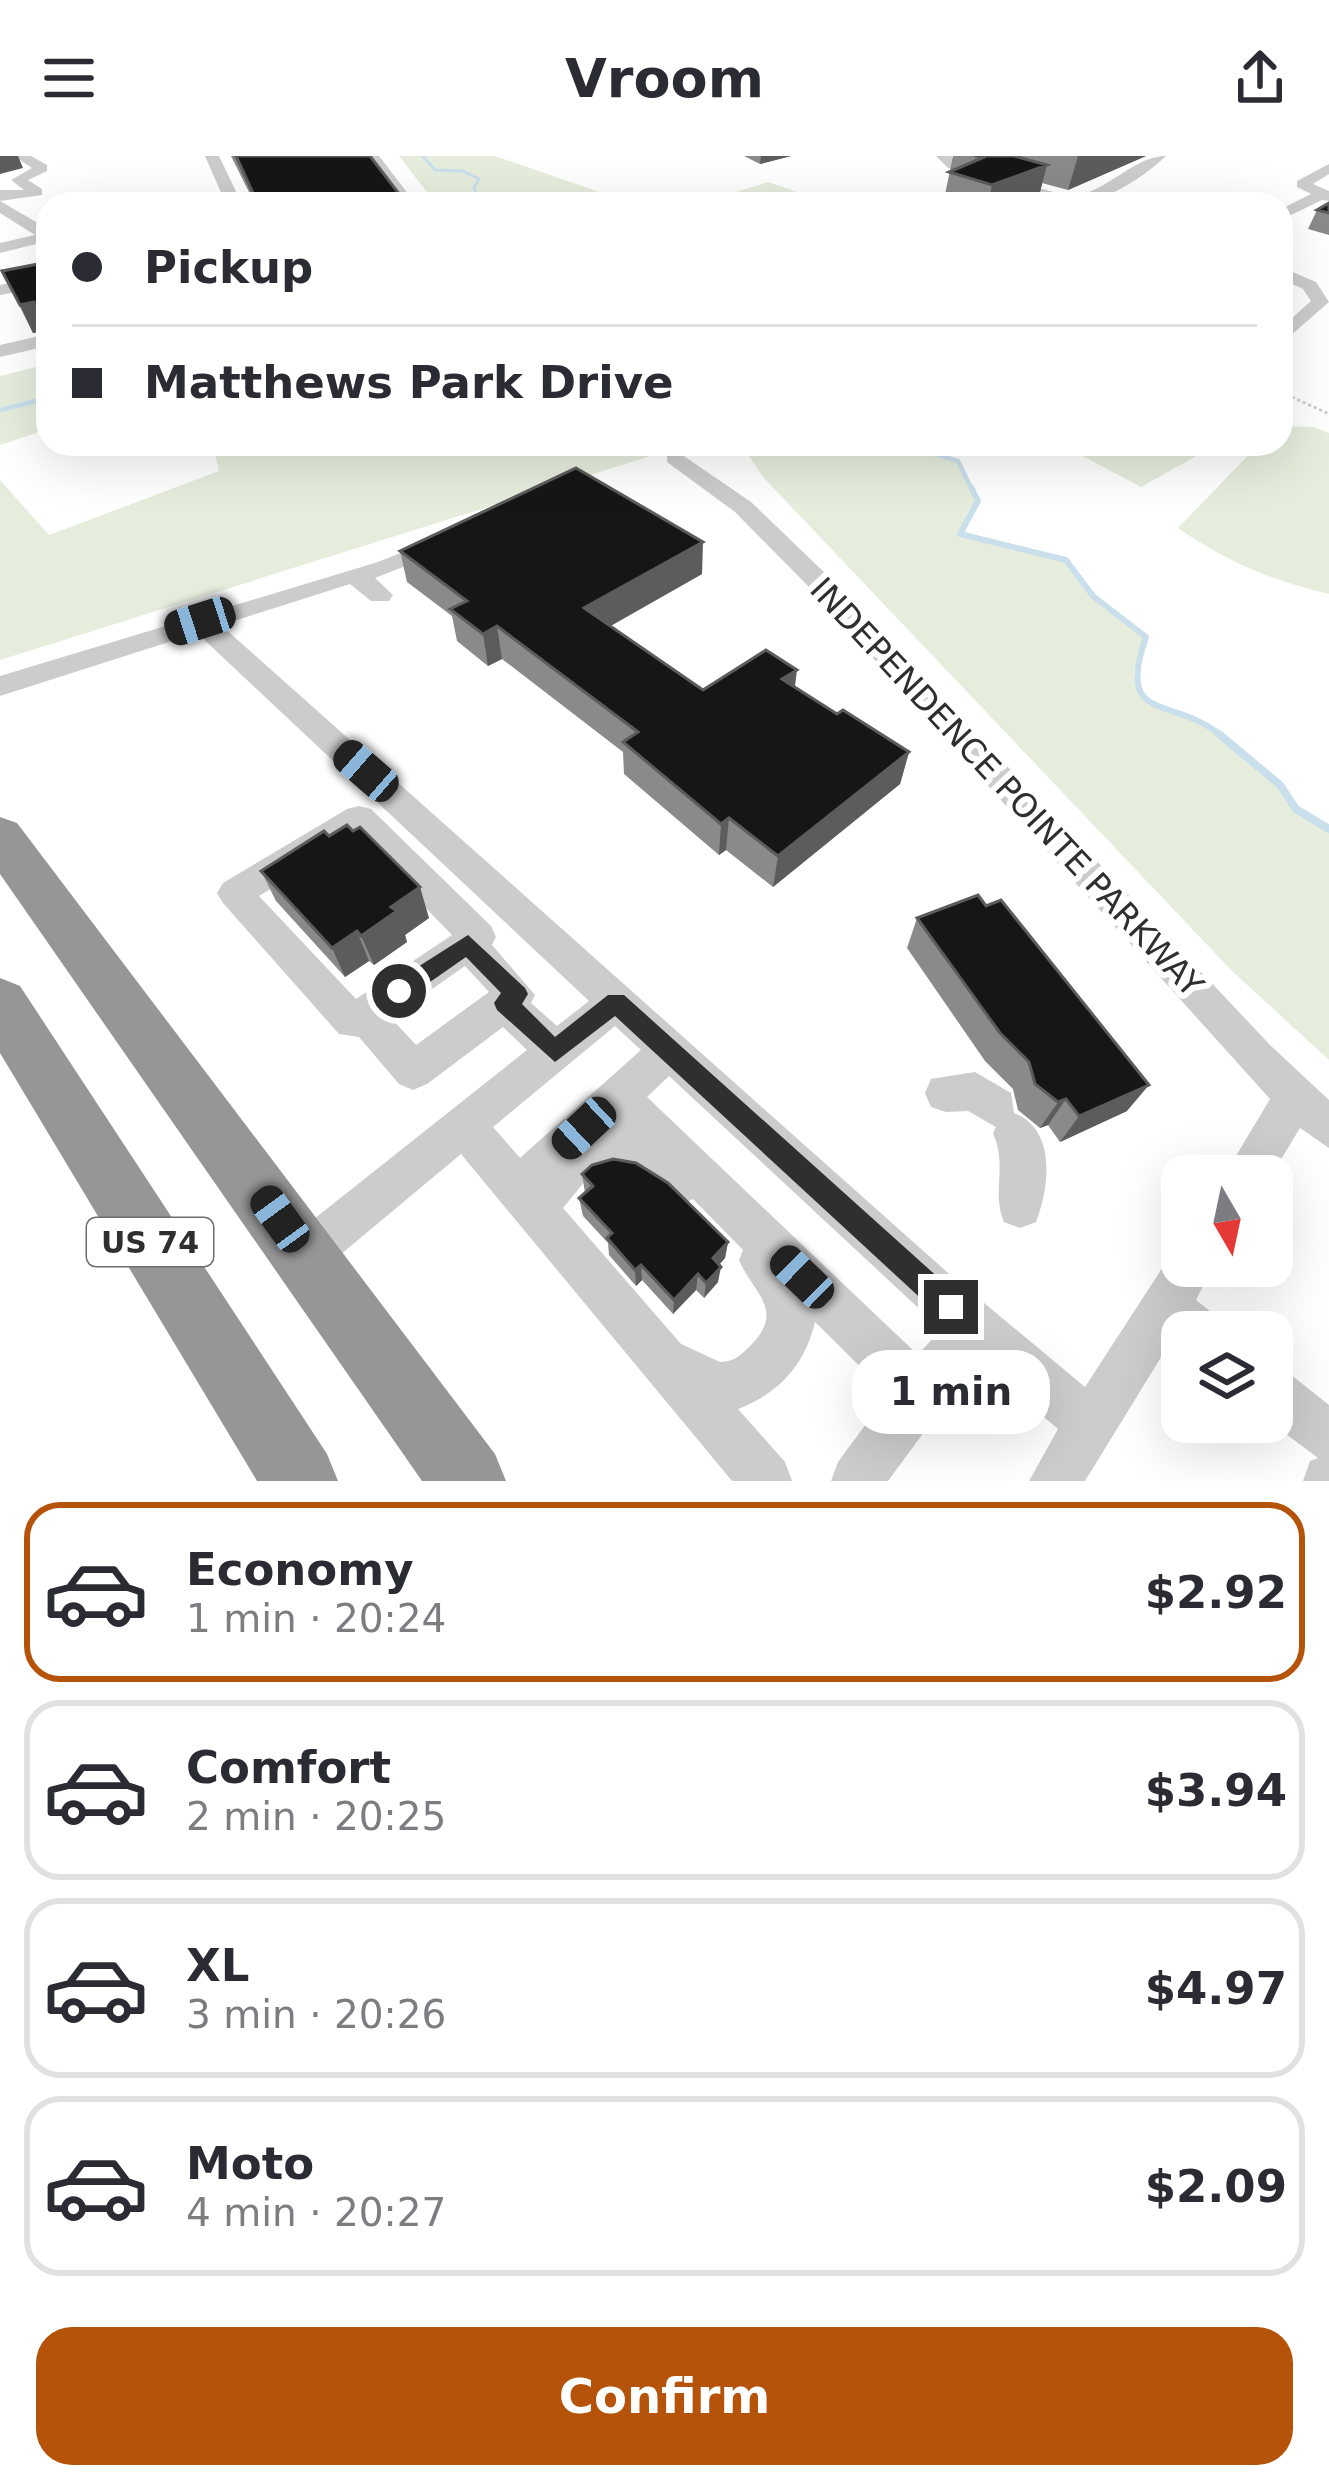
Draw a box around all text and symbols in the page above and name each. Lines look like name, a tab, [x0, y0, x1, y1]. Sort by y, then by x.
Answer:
icon: menu	[36, 45, 102, 111]
icon: share	[1227, 45, 1293, 111]
text: Vroom	[565, 47, 764, 110]
text: Pickup	[144, 241, 313, 294]
text: Matthews Park Drive	[144, 356, 674, 409]
street label: INDEPENDENCE POINTE PARKWAY	[802, 570, 1212, 1005]
car	[160, 593, 240, 649]
car	[327, 734, 405, 808]
route start	[372, 964, 426, 1018]
car	[545, 1090, 623, 1166]
north arrow	[1161, 1155, 1293, 1287]
map controls	[1161, 1155, 1293, 1443]
car	[244, 1179, 316, 1259]
road number: US 74	[87, 1218, 213, 1266]
car	[764, 1239, 840, 1315]
route end	[924, 1280, 978, 1334]
button: layers	[1161, 1311, 1293, 1443]
callout: 1 min	[852, 1349, 1050, 1433]
text: 1 min	[890, 1369, 1012, 1414]
icon: car	[42, 1538, 150, 1646]
text: Economy	[186, 1543, 414, 1596]
text: $2.92	[1145, 1566, 1287, 1619]
text: 1 min · 20:24	[186, 1596, 446, 1641]
icon: car	[42, 1736, 150, 1844]
text: Comfort	[186, 1741, 391, 1794]
text: $3.94	[1145, 1764, 1287, 1817]
text: 2 min · 20:25	[186, 1794, 446, 1839]
icon: car	[42, 1934, 150, 2042]
text: XL	[186, 1939, 249, 1992]
text: $4.97	[1145, 1962, 1287, 2015]
text: 3 min · 20:26	[186, 1992, 446, 2037]
icon: car	[42, 2132, 150, 2240]
text: Moto	[186, 2137, 314, 2190]
text: $2.09	[1145, 2160, 1287, 2213]
text: 4 min · 20:27	[186, 2190, 446, 2235]
button: Confirm	[36, 2327, 1293, 2465]

